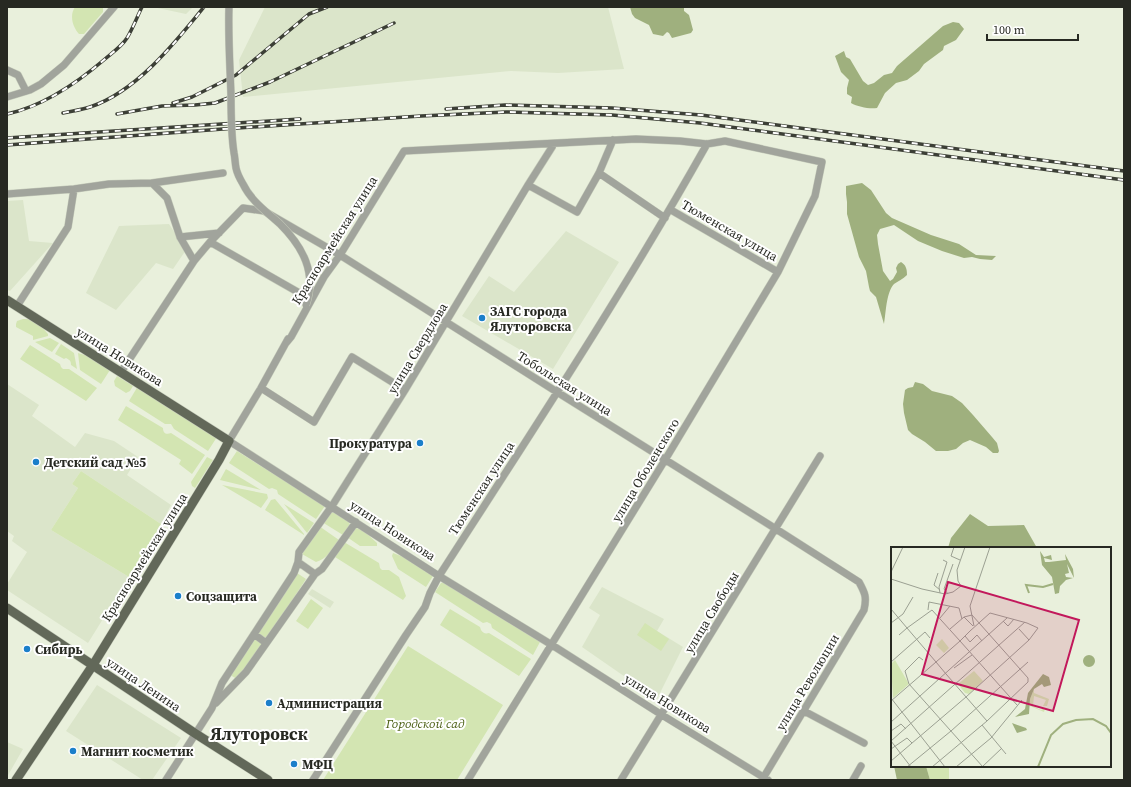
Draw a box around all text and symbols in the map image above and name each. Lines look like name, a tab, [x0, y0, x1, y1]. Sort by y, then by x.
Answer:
scale bar	[987, 16, 1078, 42]
text: 100 m	[993, 22, 1025, 38]
street label: Красноармейская улица	[288, 172, 381, 308]
street label: Тюменская улица	[678, 196, 781, 265]
street label: улица Свердлова	[384, 299, 452, 397]
place label: ЗАГС города Ялуторовска	[490, 303, 572, 335]
marker: ЗАГС города Ялуторовска	[477, 313, 487, 323]
street label: улица Новикова	[73, 323, 167, 390]
street label: Тобольская улица	[514, 347, 616, 420]
street label: улица Оболенского	[608, 415, 683, 525]
place label: Прокуратура	[329, 435, 412, 452]
marker: Прокуратура	[415, 438, 425, 448]
street label: Тюменская улица	[445, 438, 518, 538]
place label: Детский сад №5	[44, 454, 146, 471]
marker: Детский сад №5	[31, 457, 41, 467]
street label: Красноармейская улица	[98, 489, 191, 625]
street label: улица Новикова	[346, 496, 439, 565]
inset map	[891, 547, 1111, 767]
street label: улица Свободы	[680, 568, 743, 656]
place label: Соцзащита	[186, 588, 257, 605]
marker: Соцзащита	[173, 591, 183, 601]
street label: улица Революции	[772, 631, 843, 734]
place label: Сибирь	[35, 641, 82, 658]
marker: Сибирь	[22, 644, 32, 654]
street label: улица Ленина	[103, 653, 185, 716]
street label: улица Новикова	[621, 670, 715, 737]
place label: Администрация	[277, 695, 382, 712]
marker: Администрация	[264, 698, 274, 708]
park label: Городской сад	[385, 715, 465, 732]
district label: Ялуторовск	[210, 722, 308, 746]
place label: Магнит косметик	[81, 743, 194, 760]
marker: Магнит косметик	[68, 746, 78, 756]
place label: МФЦ	[302, 756, 333, 773]
marker: МФЦ	[289, 759, 299, 769]

